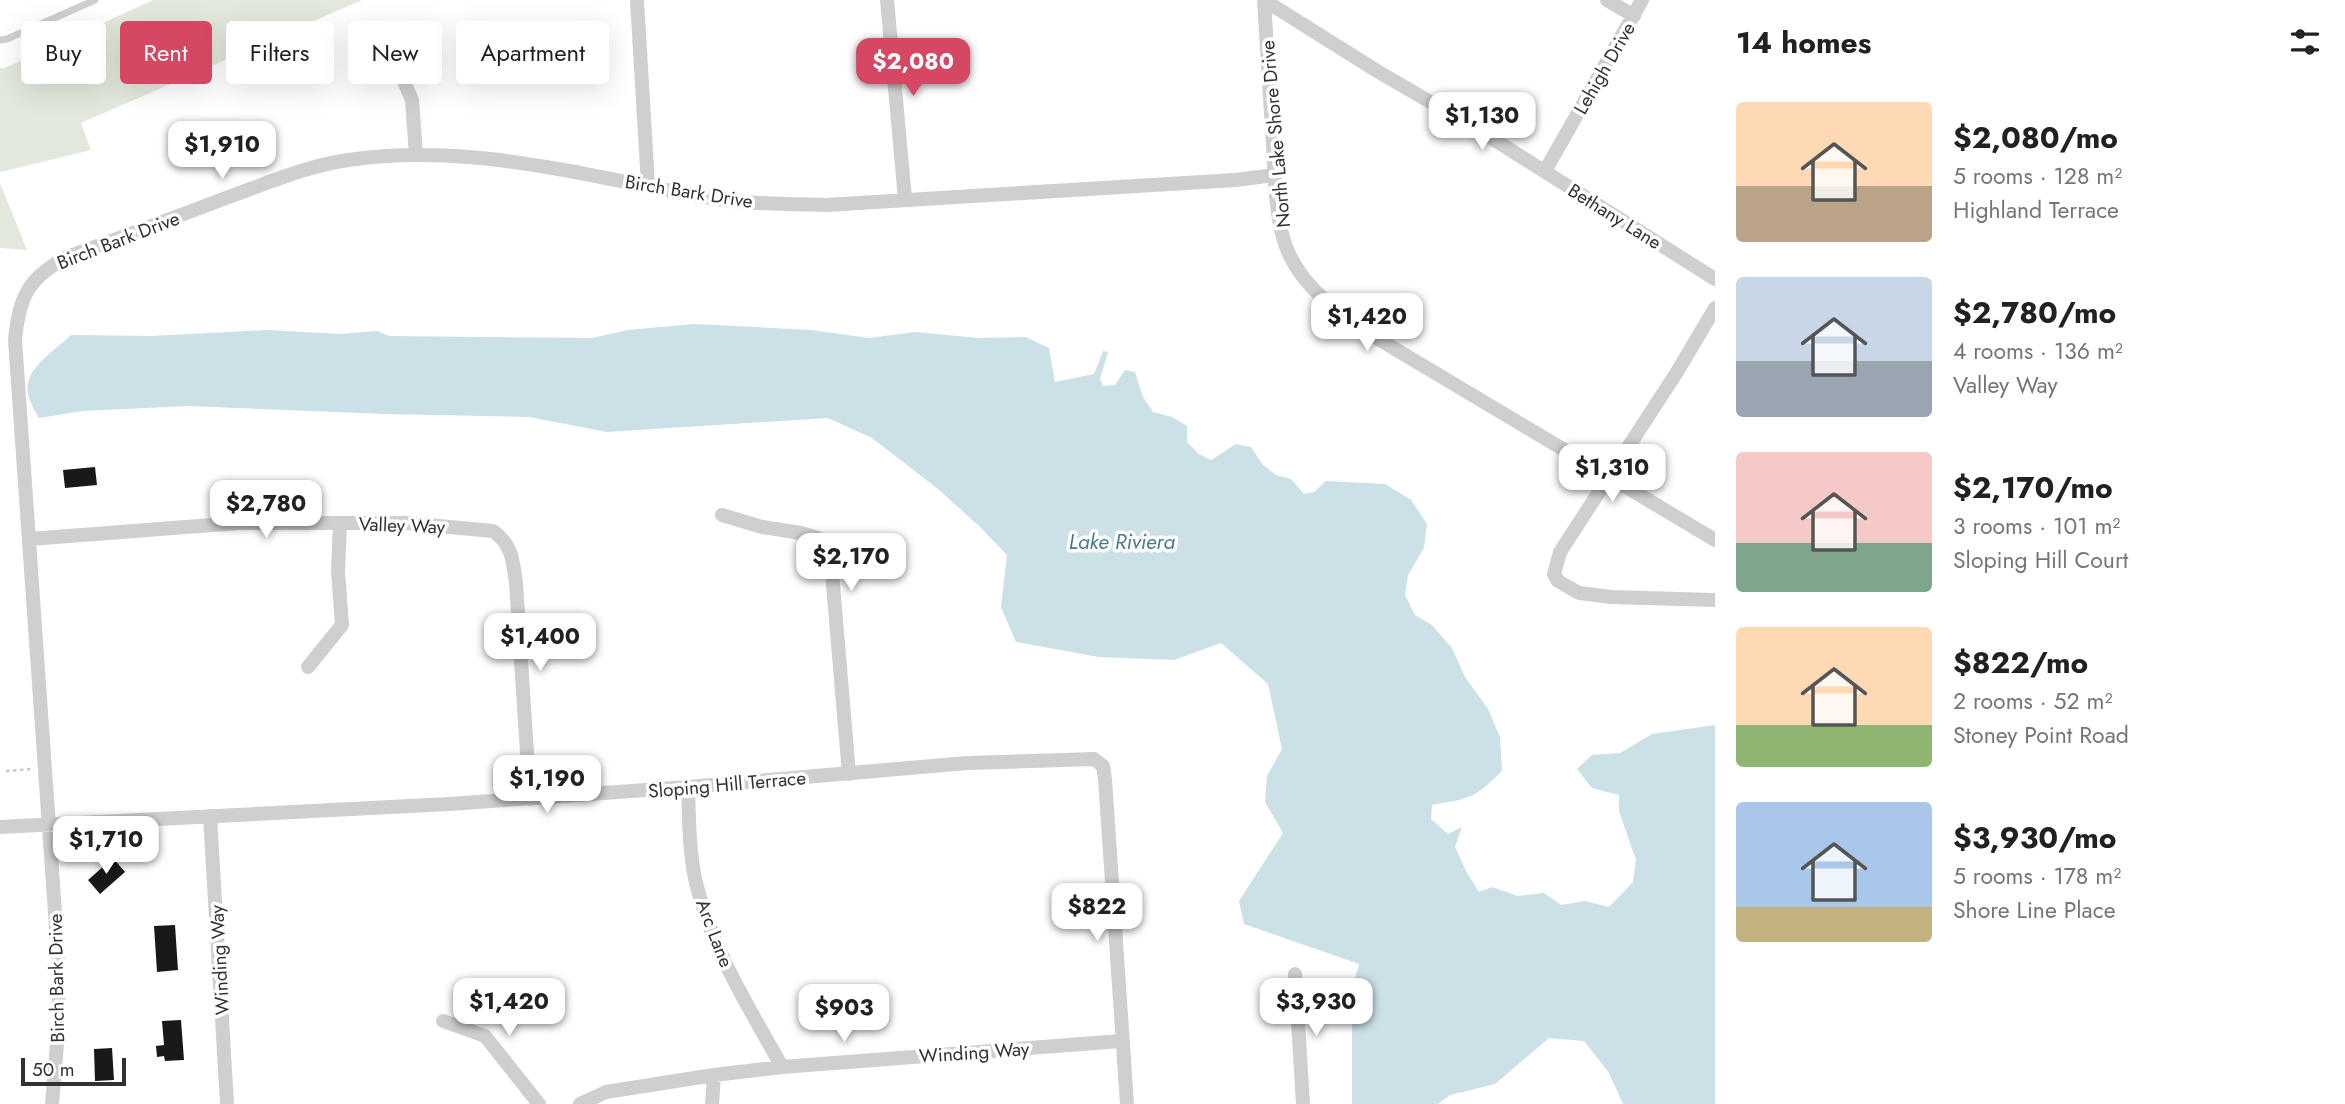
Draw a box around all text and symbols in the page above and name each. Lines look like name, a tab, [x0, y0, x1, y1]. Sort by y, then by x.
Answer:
street label: Lehigh Drive	[1567, 17, 1642, 119]
chip: Buy	[21, 21, 106, 84]
chip: Rent	[120, 21, 212, 84]
chip: Filters	[226, 21, 334, 84]
chip: New	[348, 21, 442, 84]
chip: Apartment	[456, 21, 609, 84]
text: 14 homes	[1736, 21, 1871, 64]
icon: filters	[2286, 23, 2324, 61]
pin: $2,080	[856, 38, 970, 98]
street label: North Lake Shore Drive	[1254, 39, 1297, 229]
text: $2,080	[872, 44, 954, 78]
pin: $1,130	[1425, 92, 1539, 152]
text: $1,130	[1445, 98, 1519, 132]
text: $2,080/mo	[1953, 116, 2118, 159]
pin: $1,910	[165, 122, 279, 181]
text: $1,910	[184, 127, 260, 161]
icon: home	[1792, 130, 1876, 214]
text: 5 rooms · 128 m²	[1953, 159, 2122, 193]
street label: Birch Bark Drive	[623, 168, 755, 215]
street label: Bethany Lane	[1563, 177, 1667, 256]
text: Highland Terrace	[1953, 193, 2119, 227]
street label: Birch Bark Drive	[53, 205, 183, 276]
text: $2,780/mo	[1953, 291, 2116, 334]
pin: $1,420	[1310, 294, 1424, 353]
text: $1,420	[1327, 299, 1407, 333]
icon: home	[1792, 305, 1876, 389]
text: 4 rooms · 136 m²	[1953, 334, 2123, 368]
text: Valley Way	[1953, 368, 2058, 402]
pin: $1,310	[1555, 444, 1669, 504]
text: $1,310	[1575, 450, 1649, 484]
text: $2,170/mo	[1953, 466, 2113, 509]
pin: $2,780	[209, 480, 323, 540]
icon: home	[1792, 480, 1876, 564]
text: $2,780	[226, 486, 306, 520]
text: 3 rooms · 101 m²	[1953, 509, 2120, 543]
street label: Valley Way	[358, 511, 446, 541]
water label: Lake Riviera	[1069, 527, 1176, 557]
pin: $2,170	[794, 534, 908, 593]
text: $2,170	[812, 539, 890, 573]
text: Sloping Hill Court	[1953, 543, 2128, 577]
pin: $1,400	[483, 614, 597, 673]
text: $1,400	[500, 619, 580, 653]
text: $822/mo	[1953, 641, 2088, 684]
icon: home	[1792, 655, 1876, 739]
text: 2 rooms · 52 m²	[1953, 684, 2112, 718]
text: Stoney Point Road	[1953, 718, 2129, 752]
pin: $1,190	[490, 756, 604, 815]
text: $1,190	[509, 761, 585, 795]
street label: Sloping Hill Terrace	[647, 764, 807, 805]
pin: $1,710	[49, 816, 163, 876]
text: $3,930/mo	[1953, 816, 2117, 859]
text: $1,710	[69, 822, 143, 856]
icon: home	[1792, 830, 1876, 914]
text: 5 rooms · 178 m²	[1953, 859, 2121, 893]
pin: $822	[1056, 884, 1138, 943]
text: $822	[1068, 889, 1126, 923]
text: Shore Line Place	[1953, 893, 2115, 927]
street label: Arc Lane	[689, 895, 740, 971]
street label: Winding Way	[203, 904, 236, 1016]
street label: Birch Bark Drive	[42, 913, 71, 1043]
pin: $1,420	[452, 978, 566, 1038]
pin: $3,930	[1259, 978, 1373, 1038]
text: $1,420	[469, 984, 549, 1018]
pin: $903	[803, 984, 885, 1044]
text: $3,930	[1276, 984, 1356, 1018]
text: $903	[814, 990, 874, 1024]
street label: Winding Way	[918, 1035, 1031, 1070]
scale bar	[21, 1055, 126, 1087]
text: 50 m	[32, 1056, 75, 1083]

